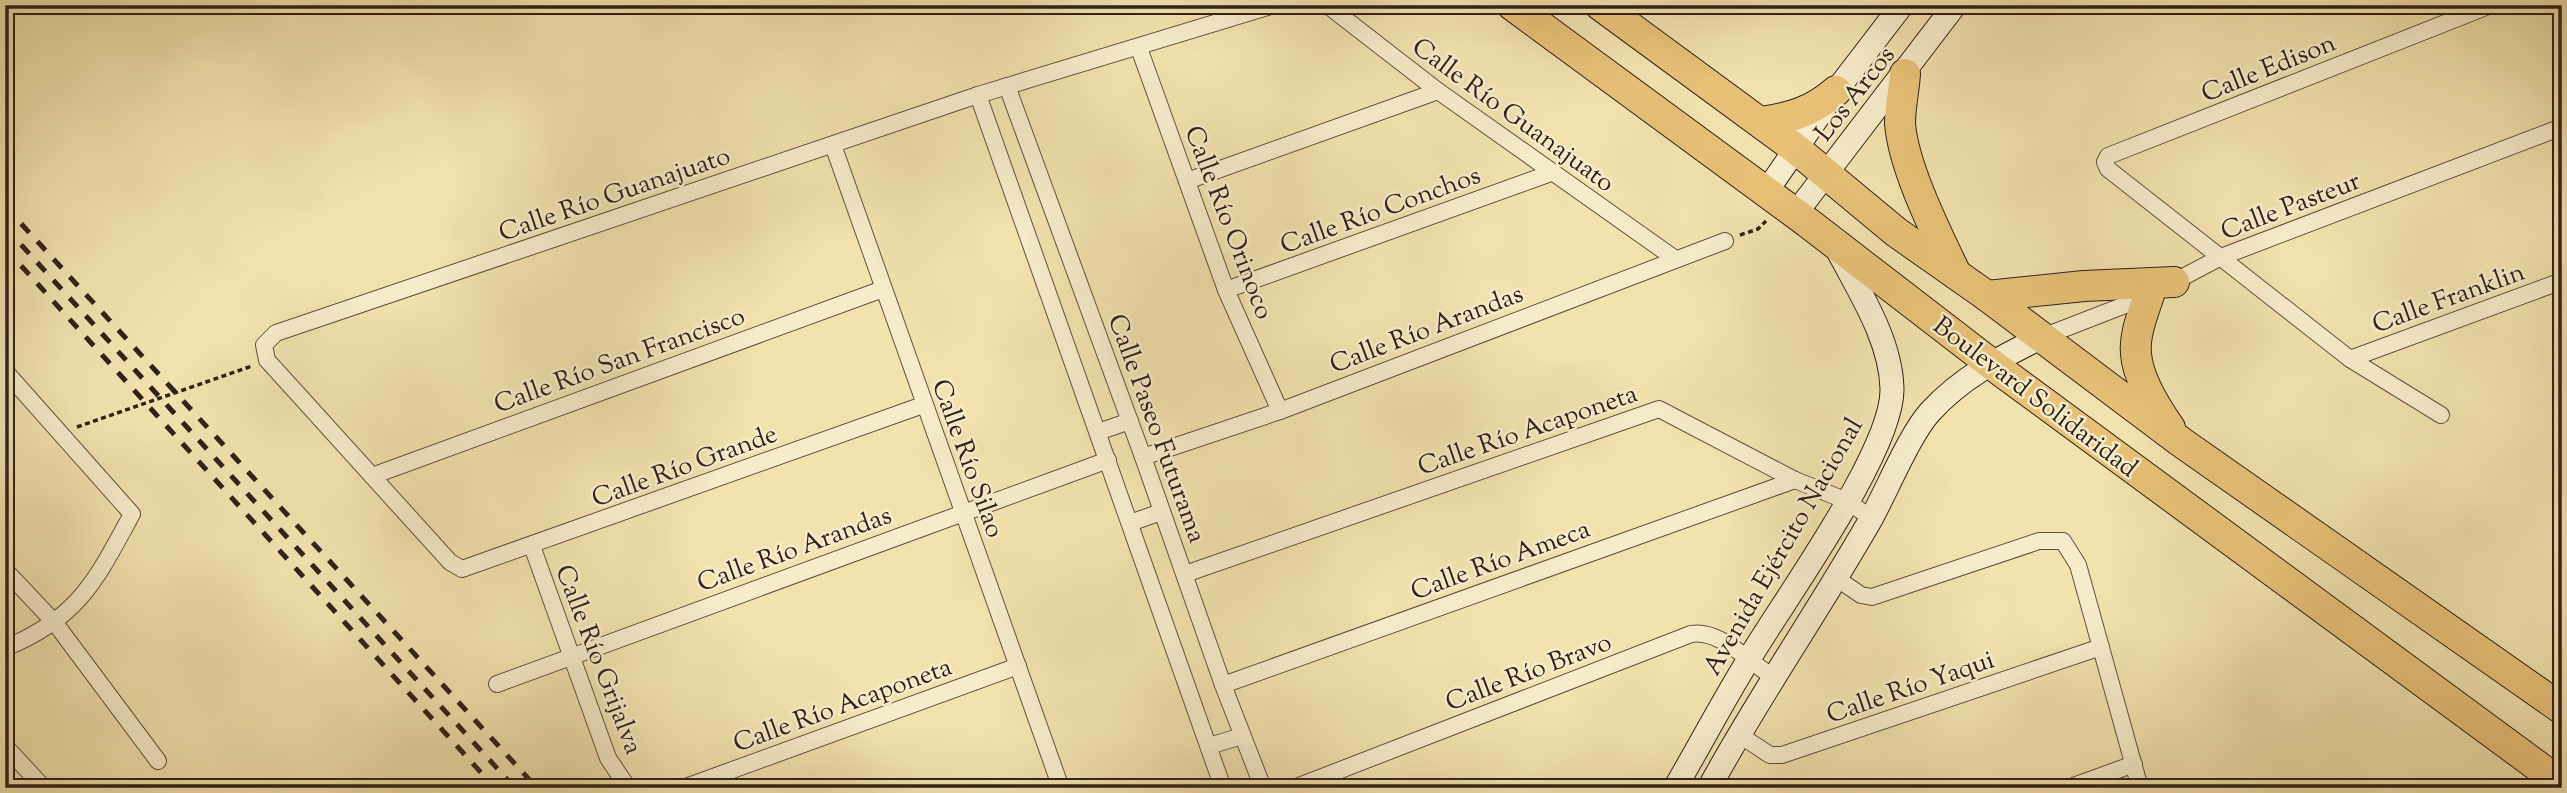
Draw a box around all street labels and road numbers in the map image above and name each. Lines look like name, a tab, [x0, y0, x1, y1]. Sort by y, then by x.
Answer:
street label: Calle Edison	[2196, 26, 2342, 113]
street label: Calle Río Guanajuato	[1404, 30, 1622, 202]
street label: Los Arcos	[1807, 39, 1905, 150]
street label: Calle Río Orinoco	[1174, 121, 1282, 325]
street label: Calle Río Guanajuato	[494, 138, 735, 252]
street label: Calle Río Conchos	[1275, 158, 1486, 265]
street label: Calle Pasteur	[2216, 164, 2366, 251]
street label: Calle Franklin	[2367, 255, 2530, 344]
street label: Calle Río Arandas	[1325, 276, 1529, 384]
street label: Calle Río San Francisco	[489, 299, 751, 424]
street label: Calle Paseo Futurama	[1097, 309, 1214, 548]
street label: Boulevard Solidaridad	[1924, 309, 2145, 488]
street label: Calle Río Silao	[921, 374, 1012, 543]
street label: Calle Río Acaponeta	[1413, 376, 1643, 486]
street label: Avenida Ejército Nacional	[1695, 412, 1873, 683]
street label: Calle Río Grande	[587, 417, 783, 518]
street label: Calle Río Arandas	[692, 498, 897, 603]
street label: Calle Río Ameca	[1406, 512, 1596, 611]
street label: Calle Río Grijalva	[545, 560, 651, 760]
street label: Calle Río Bravo	[1441, 625, 1617, 722]
street label: Calle Río Yaqui	[1822, 642, 2000, 734]
street label: Calle Río Acaponeta	[728, 650, 957, 763]

